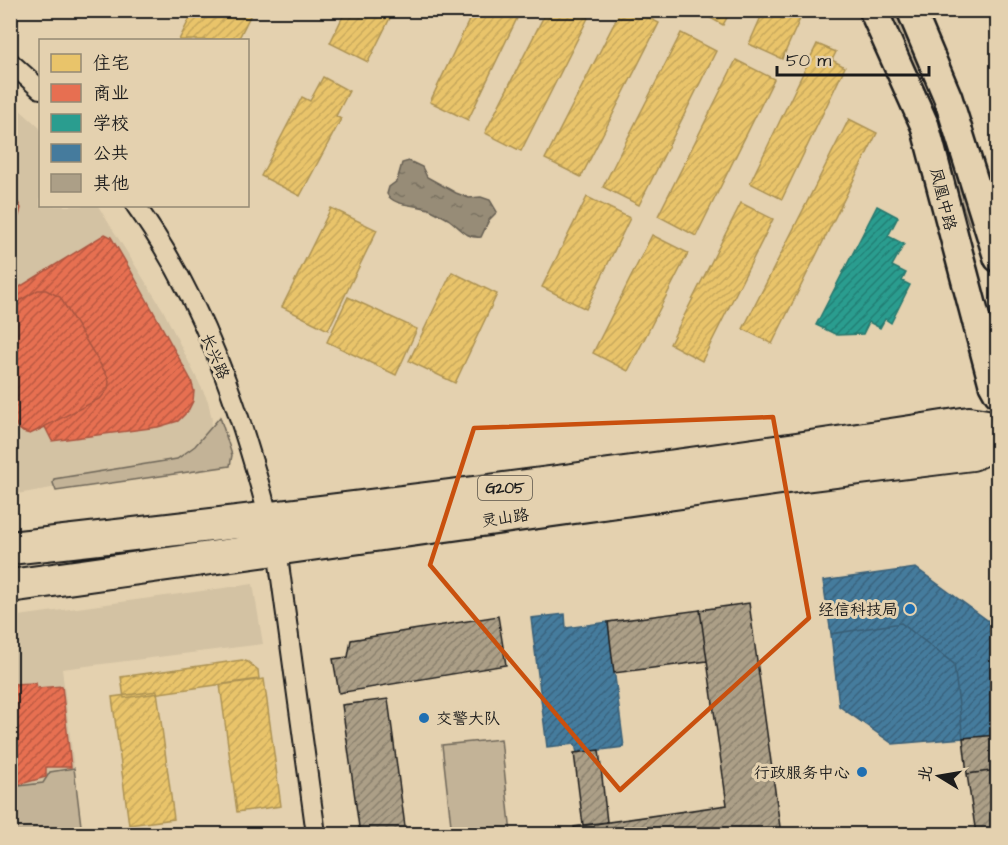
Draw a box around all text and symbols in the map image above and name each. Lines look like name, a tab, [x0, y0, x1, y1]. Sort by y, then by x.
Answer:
legend	[39, 39, 249, 207]
scale bar	[777, 39, 928, 77]
text: 50 m	[786, 48, 831, 73]
text: 住宅	[93, 51, 129, 76]
text: 商业	[93, 81, 129, 106]
text: 学校	[93, 111, 129, 136]
text: 公共	[93, 141, 129, 166]
street label: 凤凰中路	[925, 166, 961, 233]
text: 其他	[93, 171, 129, 196]
street label: 长兴路	[196, 330, 235, 383]
road number: G205	[478, 476, 532, 500]
street label: 灵山路	[480, 504, 530, 532]
place label: 经信科技局	[818, 599, 898, 621]
marker: 经信科技局	[903, 602, 917, 616]
place label: 交警大队	[436, 708, 500, 730]
marker: 交警大队	[417, 711, 431, 725]
north arrow	[909, 746, 969, 806]
place label: 行政服务中心	[754, 762, 850, 784]
text: 北	[913, 763, 938, 783]
marker: 行政服务中心	[855, 765, 869, 779]

